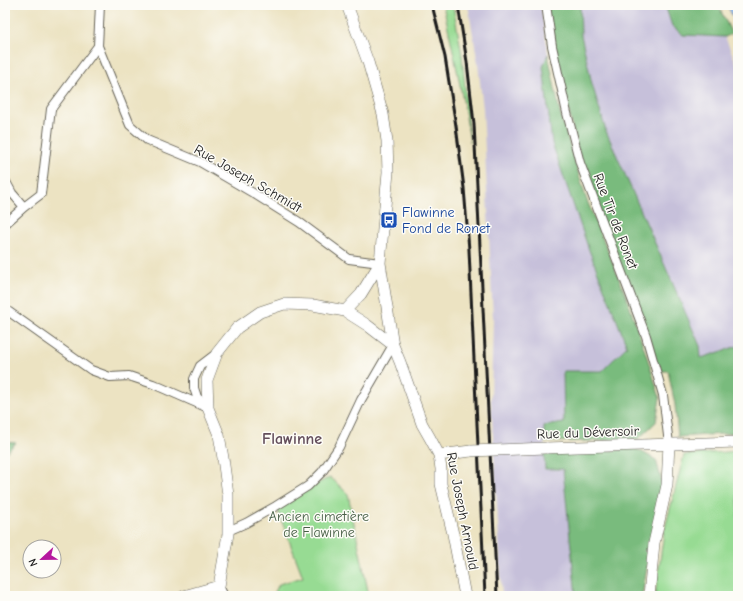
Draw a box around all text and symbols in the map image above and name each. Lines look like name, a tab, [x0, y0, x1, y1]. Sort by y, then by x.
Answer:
street label: Rue Joseph Schmidt	[191, 141, 305, 217]
street label: Rue Tir de Ronet	[589, 171, 642, 272]
place label: Flawinne Fond de Ronet	[402, 204, 491, 237]
bus stop icon: Flawinne Fond de Ronet	[379, 210, 399, 230]
street label: Rue du Déversoir	[537, 422, 640, 443]
district label: Flawinne	[262, 430, 322, 448]
street label: Rue Joseph Arnould	[443, 451, 482, 572]
park label: Ancien cimetière de Flawinne	[269, 508, 369, 541]
north arrow	[22, 539, 62, 579]
text: N	[26, 557, 41, 568]

